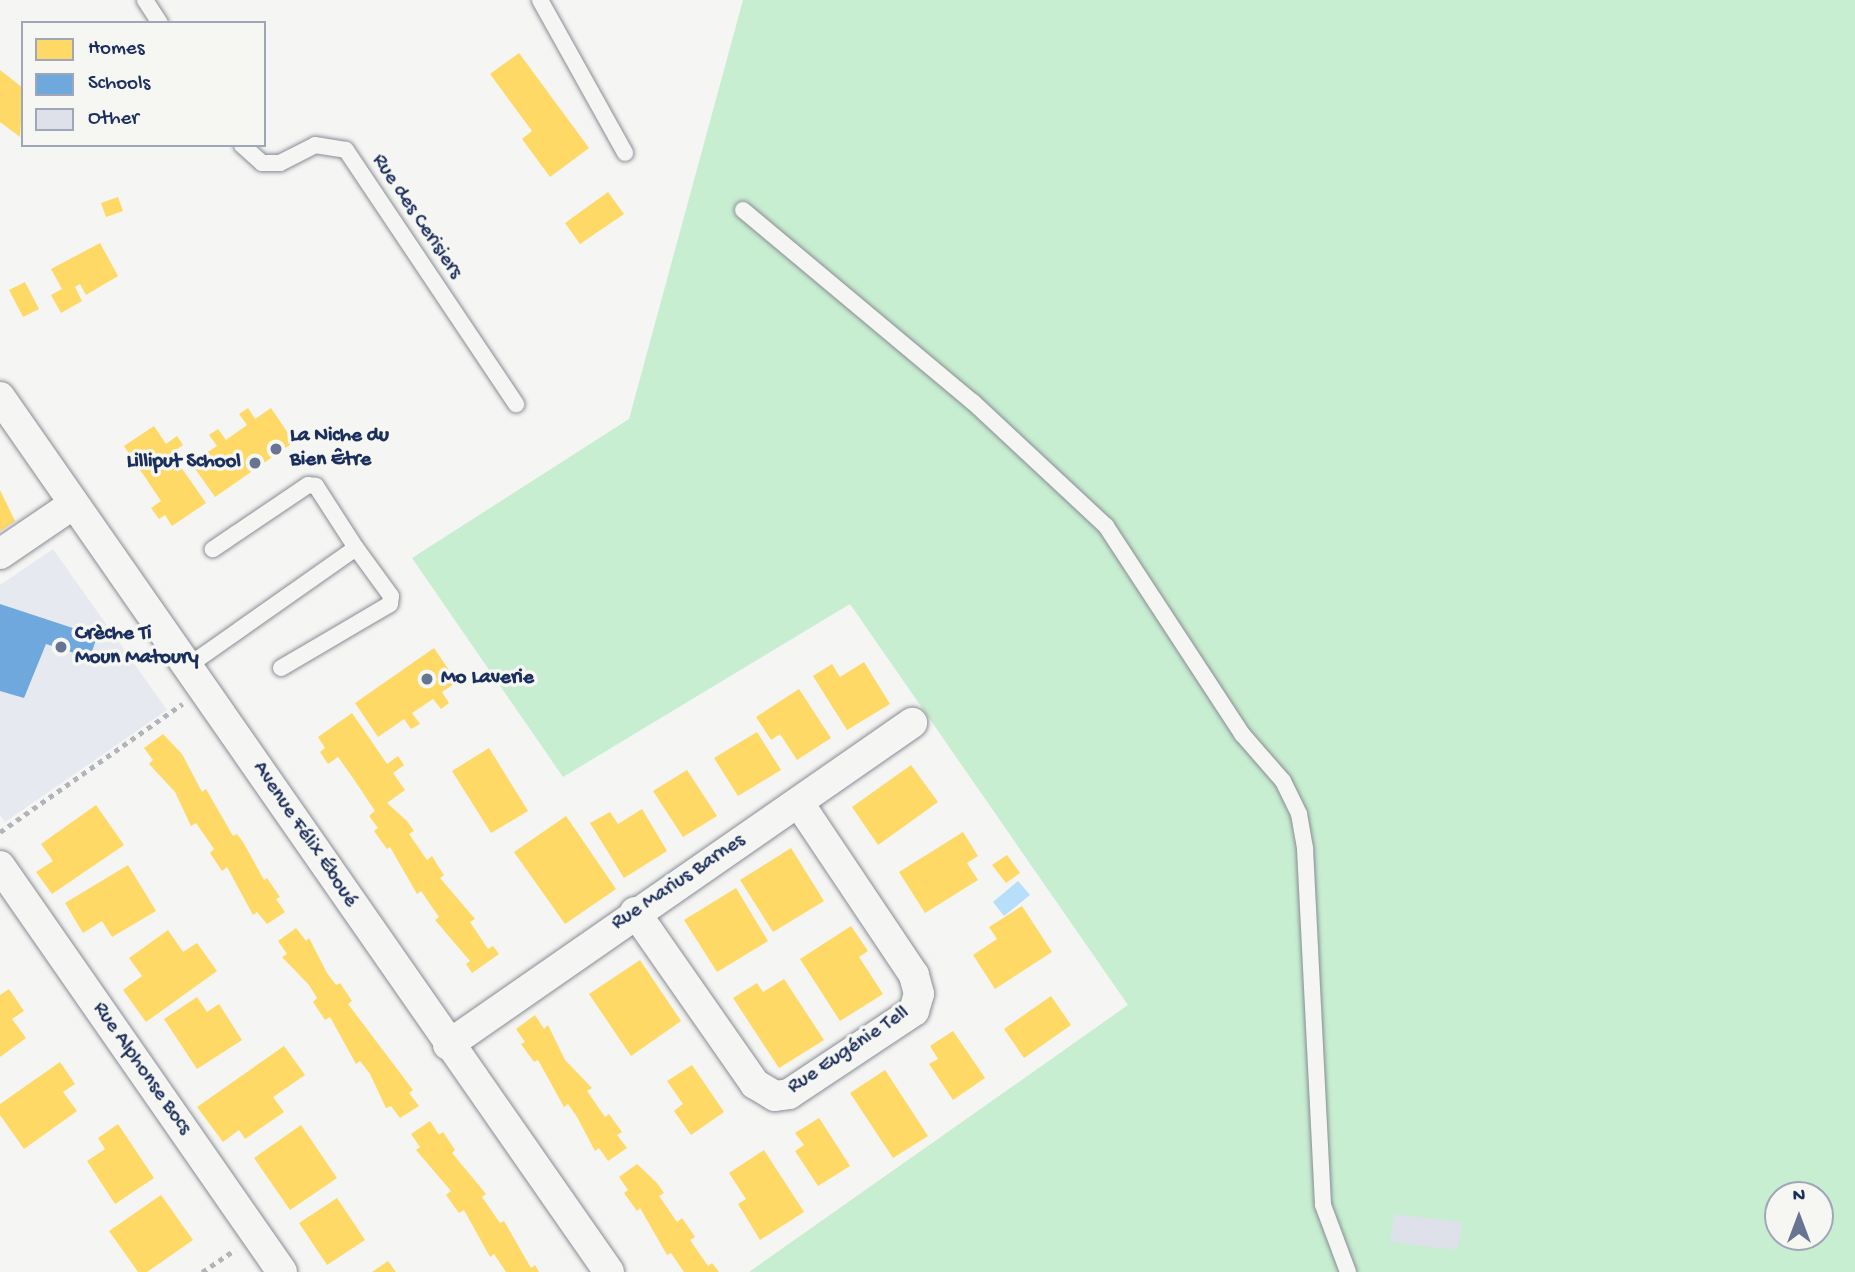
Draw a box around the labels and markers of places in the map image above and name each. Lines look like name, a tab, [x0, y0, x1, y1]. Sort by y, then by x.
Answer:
place label: La Niche du Bien Être	[290, 424, 389, 474]
marker: La Niche du Bien Être	[268, 441, 284, 457]
place label: Lilliput School	[127, 450, 241, 476]
marker: Lilliput School	[247, 455, 263, 471]
place label: Crèche Ti Moun Matoury	[75, 622, 199, 672]
marker: Crèche Ti Moun Matoury	[53, 639, 69, 655]
place label: Mo Laverie	[441, 666, 534, 692]
marker: Mo Laverie	[419, 671, 435, 687]

